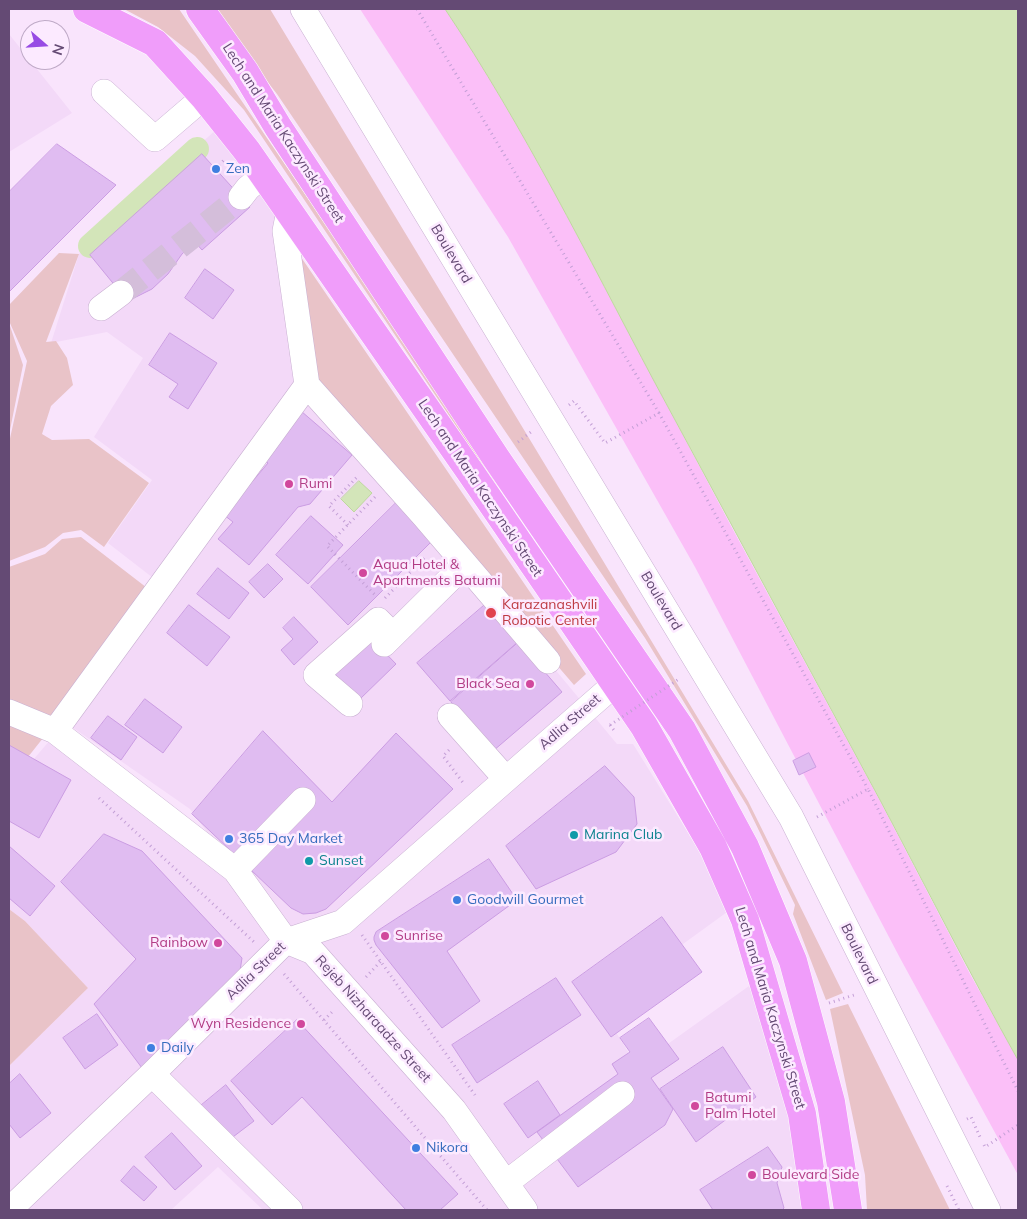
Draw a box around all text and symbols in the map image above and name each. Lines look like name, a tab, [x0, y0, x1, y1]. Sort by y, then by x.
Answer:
north arrow	[20, 20, 70, 70]
street label: Lech and Maria Kaczynski Street	[219, 40, 347, 226]
text: N	[48, 42, 68, 57]
place label: Zen	[226, 161, 250, 177]
marker: Zen	[210, 163, 222, 175]
street label: Boulevard	[427, 222, 475, 286]
street label: Lech and Maria Kaczynski Street	[414, 396, 546, 580]
place label: Rumi	[299, 476, 332, 492]
marker: Rumi	[283, 478, 295, 490]
place label: Aqua Hotel & Apartments Batumi	[373, 557, 501, 590]
marker: Aqua Hotel & Apartments Batumi	[357, 567, 369, 579]
street label: Boulevard	[637, 569, 685, 633]
place label: Karazanashvili Robotic Center	[502, 597, 597, 630]
marker: Karazanashvili Robotic Center	[484, 606, 498, 620]
place label: Black Sea	[456, 676, 520, 692]
marker: Black Sea	[524, 678, 536, 690]
street label: Adlia Street	[536, 691, 604, 753]
place label: Marina Club	[584, 827, 662, 843]
marker: Marina Club	[568, 829, 580, 841]
place label: 365 Day Market	[239, 831, 343, 847]
marker: 365 Day Market	[223, 833, 235, 845]
place label: Sunset	[319, 853, 363, 869]
marker: Sunset	[303, 855, 315, 867]
place label: Goodwill Gourmet	[467, 892, 584, 908]
marker: Goodwill Gourmet	[451, 894, 463, 906]
street label: Lech and Maria Kaczynski Street	[731, 905, 809, 1111]
street label: Boulevard	[837, 921, 881, 987]
place label: Sunrise	[395, 928, 443, 944]
marker: Sunrise	[379, 930, 391, 942]
place label: Rainbow	[150, 935, 208, 951]
marker: Rainbow	[212, 937, 224, 949]
street label: Adlia Street	[223, 939, 289, 1003]
street label: Rejeb Nizharaadze Street	[312, 952, 434, 1086]
place label: Wyn Residence	[190, 1016, 291, 1032]
marker: Wyn Residence	[295, 1018, 307, 1030]
place label: Daily	[161, 1040, 194, 1056]
marker: Daily	[145, 1042, 157, 1054]
place label: Batumi Palm Hotel	[705, 1090, 776, 1122]
marker: Batumi Palm Hotel	[689, 1100, 701, 1112]
place label: Nikora	[426, 1140, 468, 1156]
marker: Nikora	[410, 1142, 422, 1154]
place label: Boulevard Side	[762, 1167, 859, 1183]
marker: Boulevard Side	[746, 1169, 758, 1181]

